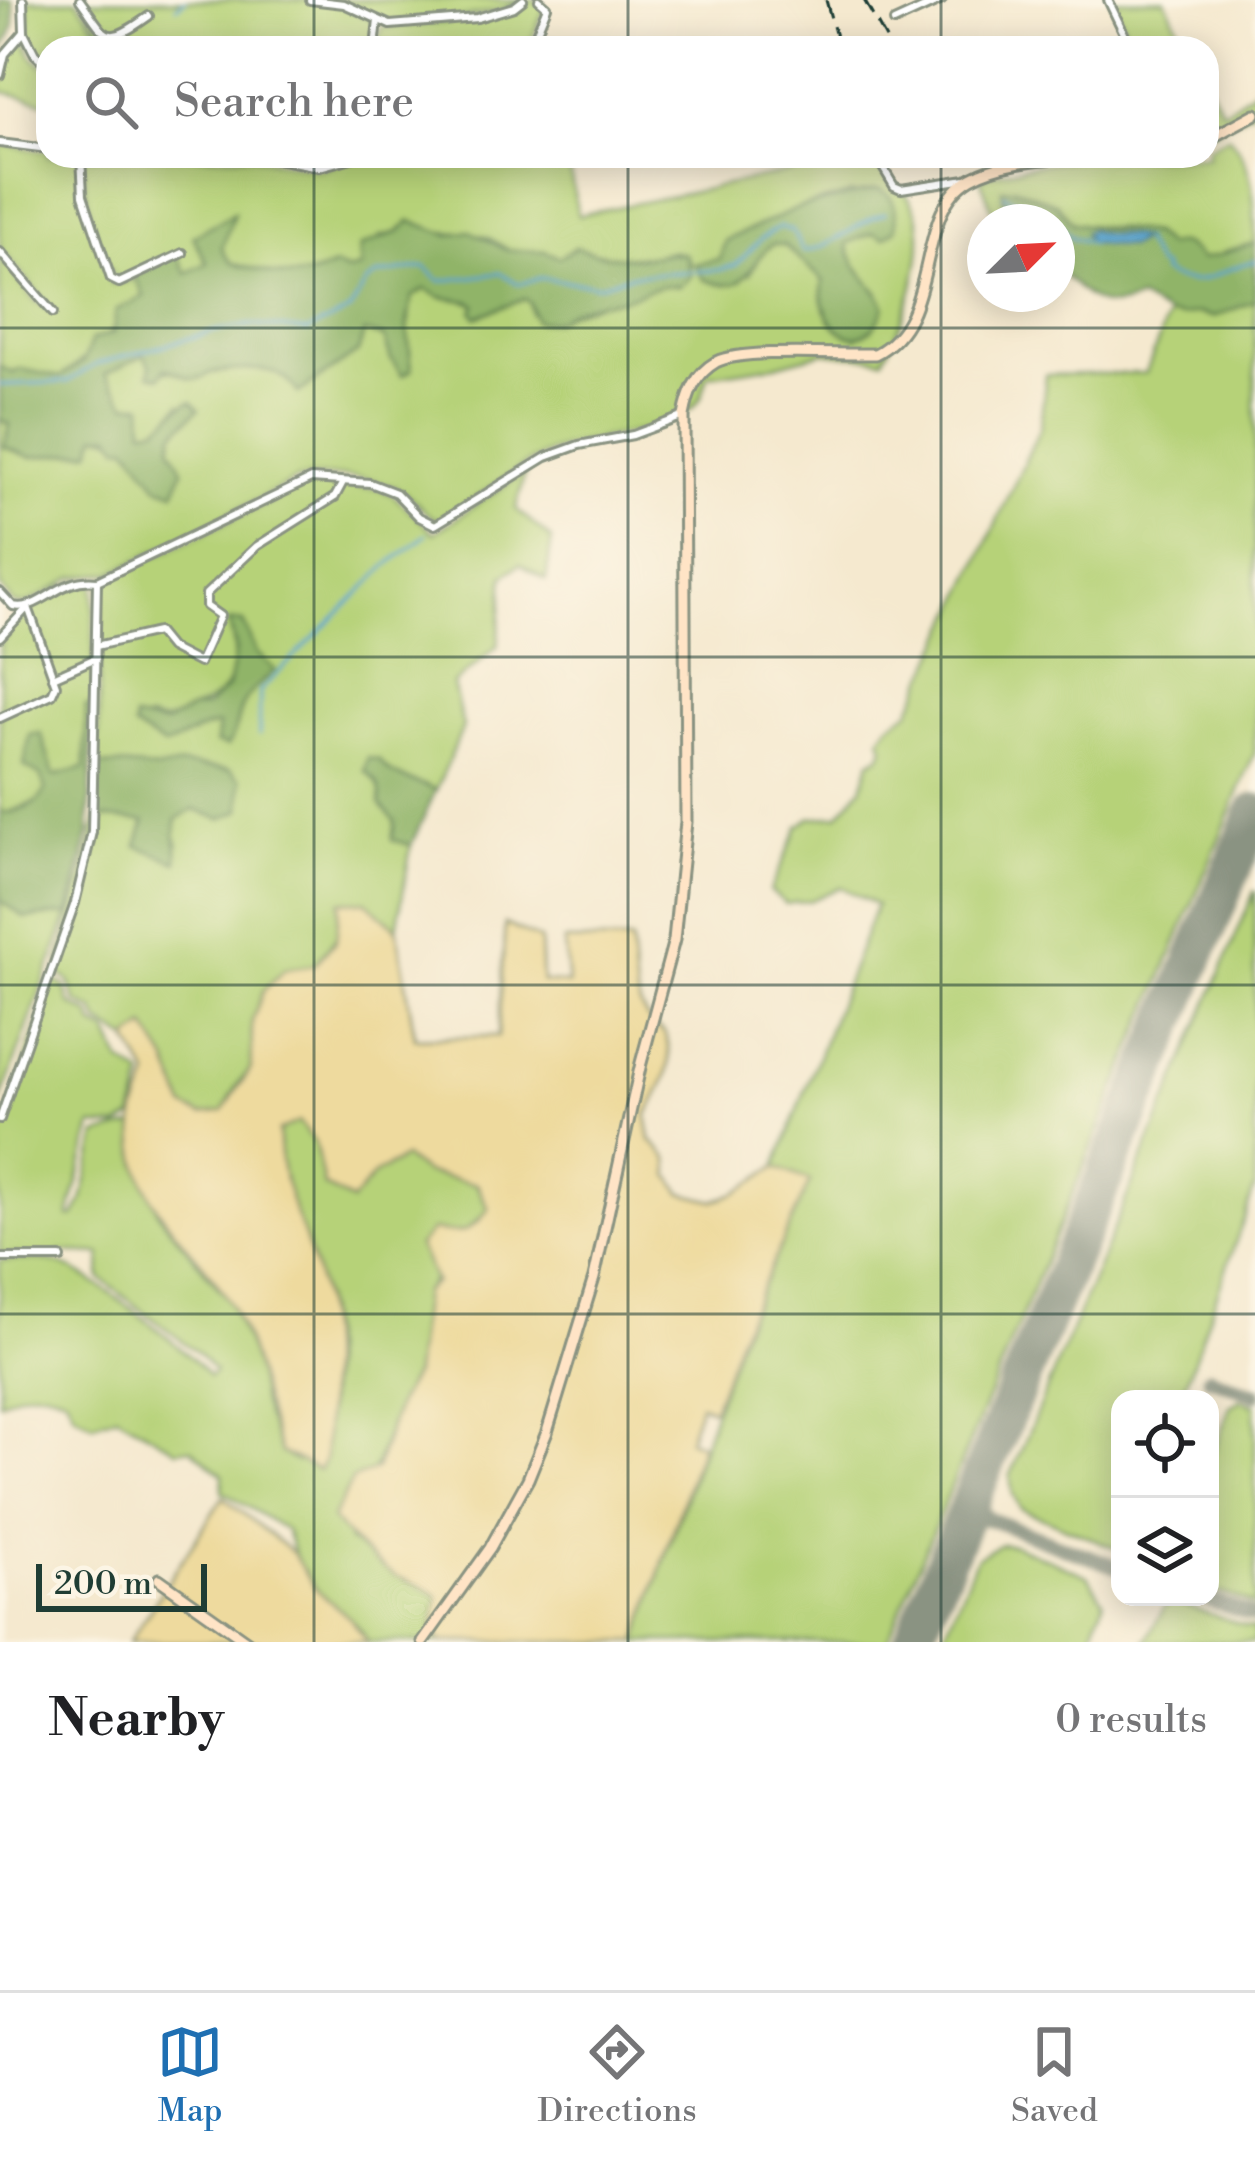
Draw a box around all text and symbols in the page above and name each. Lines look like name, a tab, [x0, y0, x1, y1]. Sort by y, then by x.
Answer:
search box	[36, 36, 1219, 168]
icon: search	[78, 69, 144, 135]
text: Search here	[174, 74, 414, 131]
north arrow	[967, 204, 1075, 312]
map controls	[1111, 1390, 1219, 1606]
button: locate	[1111, 1390, 1219, 1498]
button: layers	[1111, 1498, 1219, 1606]
scale bar	[36, 1558, 207, 1611]
text: 200 m	[54, 1564, 152, 1605]
text: Nearby	[48, 1688, 224, 1752]
text: 0 results	[1055, 1696, 1207, 1745]
tab: Map	[157, 2019, 223, 2132]
tab: Directions	[538, 2019, 697, 2132]
tab: Saved	[1011, 2019, 1098, 2132]

